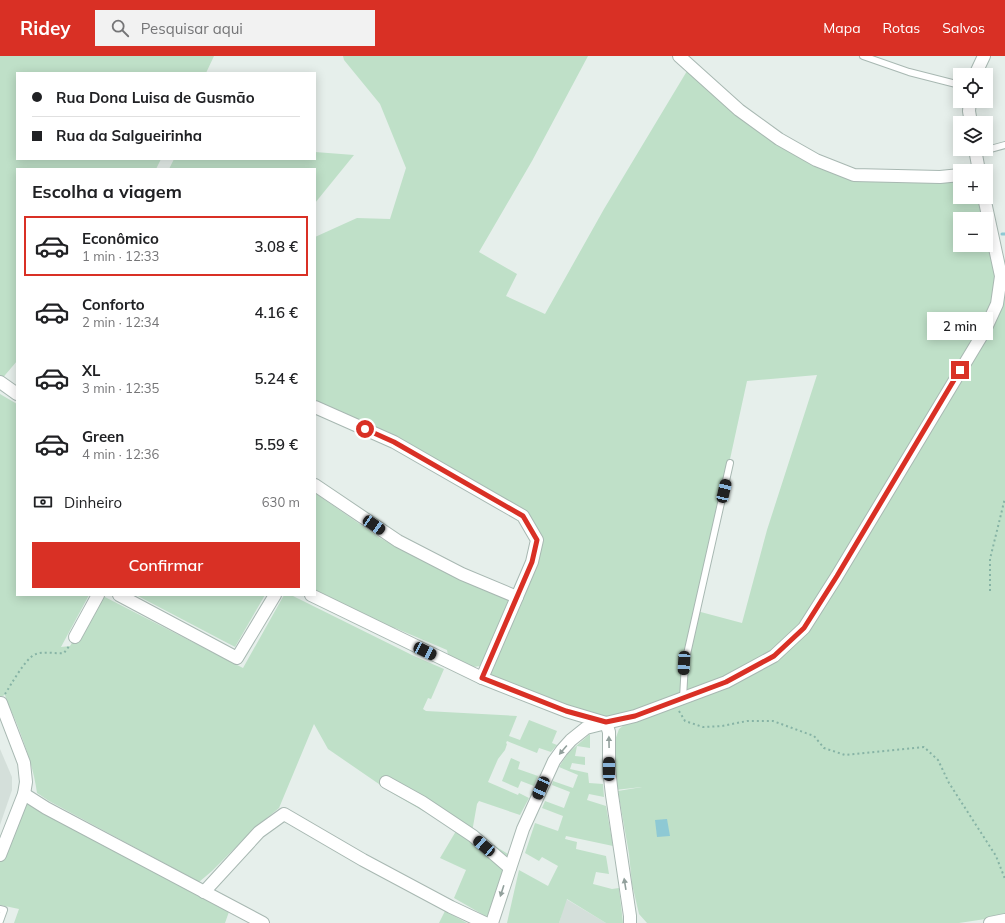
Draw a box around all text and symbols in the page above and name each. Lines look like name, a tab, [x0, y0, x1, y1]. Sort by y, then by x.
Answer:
search box	[95, 10, 375, 46]
text: Ridey	[20, 16, 71, 40]
icon: search	[109, 17, 131, 39]
text: Pesquisar aqui	[141, 19, 243, 38]
text: Mapa	[823, 19, 861, 37]
text: Rotas	[883, 19, 920, 37]
text: Salvos	[942, 19, 985, 37]
map controls	[953, 68, 993, 252]
button: locate	[953, 68, 993, 108]
text: Rua Dona Luisa de Gusmão	[56, 88, 255, 107]
button: layers	[953, 116, 993, 156]
text: Rua da Salgueirinha	[56, 126, 202, 145]
button: +	[953, 164, 993, 204]
text: Escolha a viagem	[32, 180, 182, 203]
button: −	[953, 212, 993, 252]
icon: car	[34, 228, 70, 264]
text: Econômico	[82, 229, 159, 248]
text: 3.08 €	[254, 237, 298, 256]
text: 1 min · 12:33	[82, 248, 159, 264]
icon: car	[34, 294, 70, 330]
text: Conforto	[82, 295, 145, 314]
text: 4.16 €	[254, 303, 298, 322]
callout: 2 min	[927, 312, 993, 340]
text: 2 min · 12:34	[82, 314, 159, 330]
text: 2 min	[943, 318, 977, 334]
icon: car	[34, 360, 70, 396]
text: XL	[82, 361, 100, 380]
route end	[951, 361, 969, 379]
text: 5.24 €	[254, 369, 298, 388]
text: 3 min · 12:35	[82, 380, 159, 396]
route start	[356, 420, 374, 438]
icon: car	[34, 426, 70, 462]
text: Green	[82, 427, 124, 446]
text: 5.59 €	[254, 435, 298, 454]
text: 4 min · 12:36	[82, 446, 159, 462]
car	[715, 478, 733, 504]
icon: cash	[32, 491, 54, 513]
text: Dinheiro	[64, 493, 122, 512]
text: 630 m	[262, 494, 300, 510]
car	[361, 513, 387, 537]
button: Confirmar	[32, 542, 300, 588]
car	[412, 640, 438, 662]
car	[677, 651, 691, 675]
one-way arrow	[606, 735, 612, 748]
one-way arrow	[558, 744, 567, 755]
car	[603, 757, 615, 781]
car	[531, 775, 551, 801]
car	[471, 834, 497, 858]
one-way arrow	[622, 878, 628, 890]
one-way arrow	[499, 885, 505, 897]

